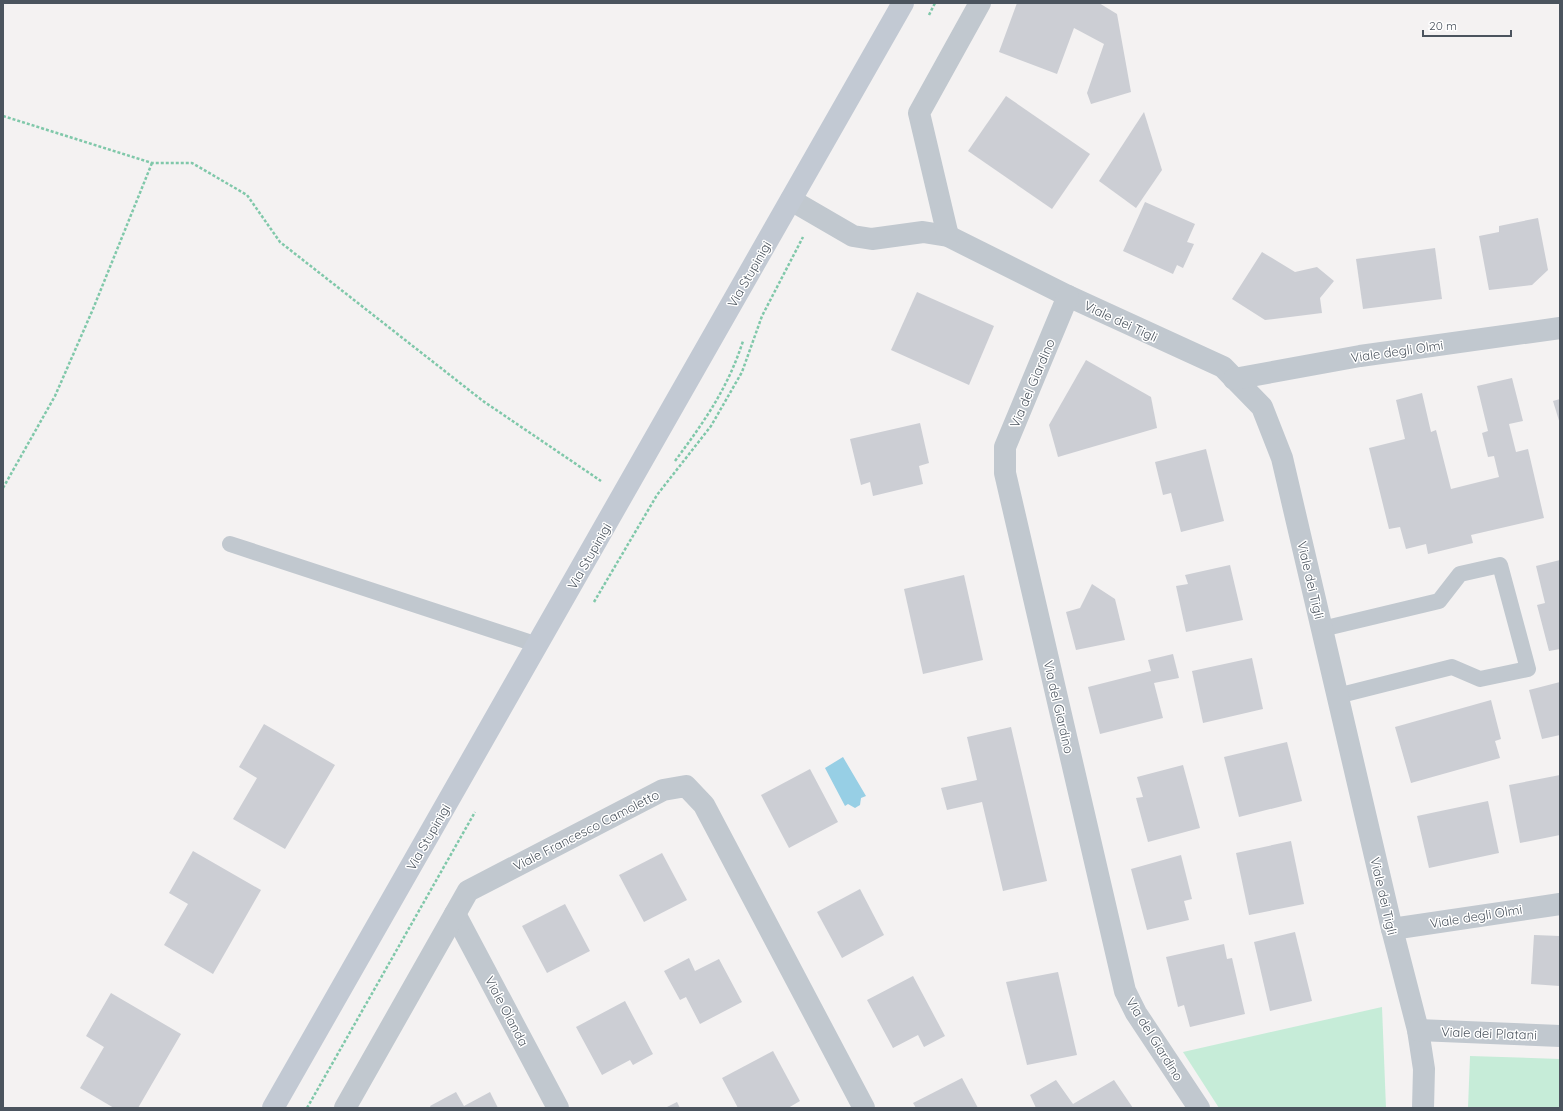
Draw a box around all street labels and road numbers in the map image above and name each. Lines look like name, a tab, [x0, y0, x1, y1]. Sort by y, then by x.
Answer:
street label: Via Stupinigi	[724, 238, 774, 310]
street label: Viale dei Tigli	[1082, 297, 1160, 345]
street label: Via del Giardino	[1006, 336, 1058, 430]
street label: Viale degli Olmi	[1350, 337, 1444, 365]
street label: Via Stupinigi	[564, 520, 614, 592]
street label: Viale dei Tigli	[1294, 540, 1328, 620]
street label: Via del Giardino	[1041, 659, 1078, 755]
street label: Viale Francesco Camoletto	[510, 786, 662, 874]
street label: Via Stupinigi	[403, 801, 453, 873]
street label: Viale dei Tigli	[1367, 856, 1401, 936]
street label: Viale degli Olmi	[1429, 901, 1523, 931]
street label: Viale Olanda	[482, 973, 532, 1049]
street label: Via del Giardino	[1123, 994, 1187, 1084]
street label: Viale dei Platani	[1441, 1023, 1537, 1043]

